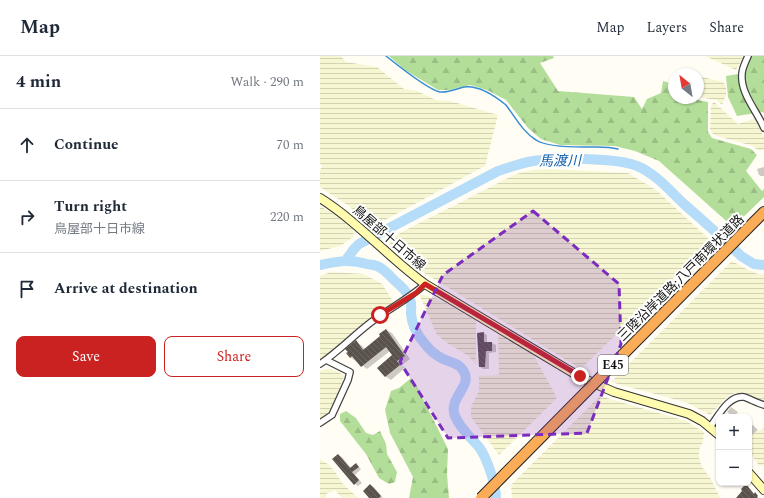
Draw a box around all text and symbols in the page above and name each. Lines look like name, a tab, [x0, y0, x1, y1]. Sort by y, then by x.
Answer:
text: Map	[20, 13, 60, 42]
text: Map	[596, 17, 625, 38]
text: Layers	[647, 17, 687, 38]
text: Share	[709, 17, 744, 38]
north arrow	[668, 68, 704, 104]
text: 4 min	[16, 69, 61, 95]
text: Walk · 290 m	[230, 72, 304, 92]
text: Continue	[54, 133, 119, 156]
icon: ahead	[16, 134, 38, 156]
text: 70 m	[277, 135, 304, 155]
water label: 馬渡川	[539, 150, 583, 172]
text: Turn right	[54, 195, 127, 218]
street label: 鳥屋部十日市線	[348, 201, 430, 275]
icon: right	[16, 206, 38, 228]
text: 220 m	[270, 207, 304, 227]
street label: 三陸沿岸道路;八戸南環状道路	[613, 210, 749, 346]
text: 鳥屋部十日市線	[54, 219, 145, 239]
text: Arrive at destination	[54, 277, 198, 300]
icon: arrive	[16, 278, 38, 300]
route start	[371, 306, 389, 324]
button: Save	[16, 336, 156, 377]
button: Share	[164, 336, 304, 377]
road number: E45	[598, 355, 628, 375]
route end	[571, 367, 589, 385]
map controls	[716, 414, 752, 486]
button: +	[716, 414, 752, 450]
button: −	[716, 450, 752, 486]

